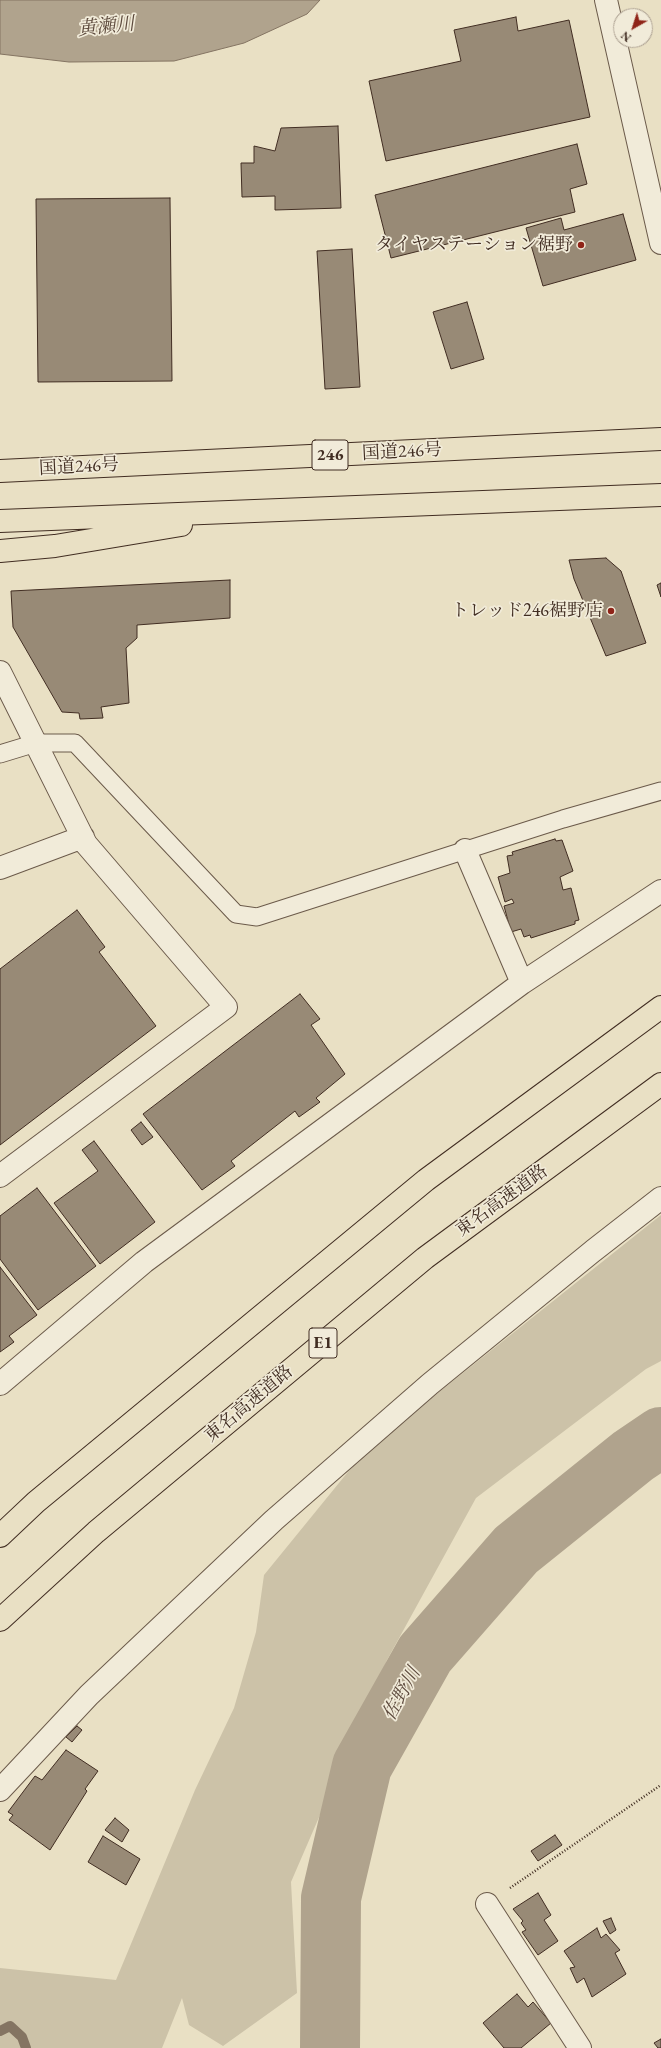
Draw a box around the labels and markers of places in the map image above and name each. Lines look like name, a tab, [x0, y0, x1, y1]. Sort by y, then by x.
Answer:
place label: タイヤステーション裾野	[375, 234, 573, 256]
marker: タイヤステーション裾野	[576, 240, 586, 250]
place label: トレッド246裾野店	[451, 600, 603, 622]
marker: トレッド246裾野店	[606, 606, 616, 616]

